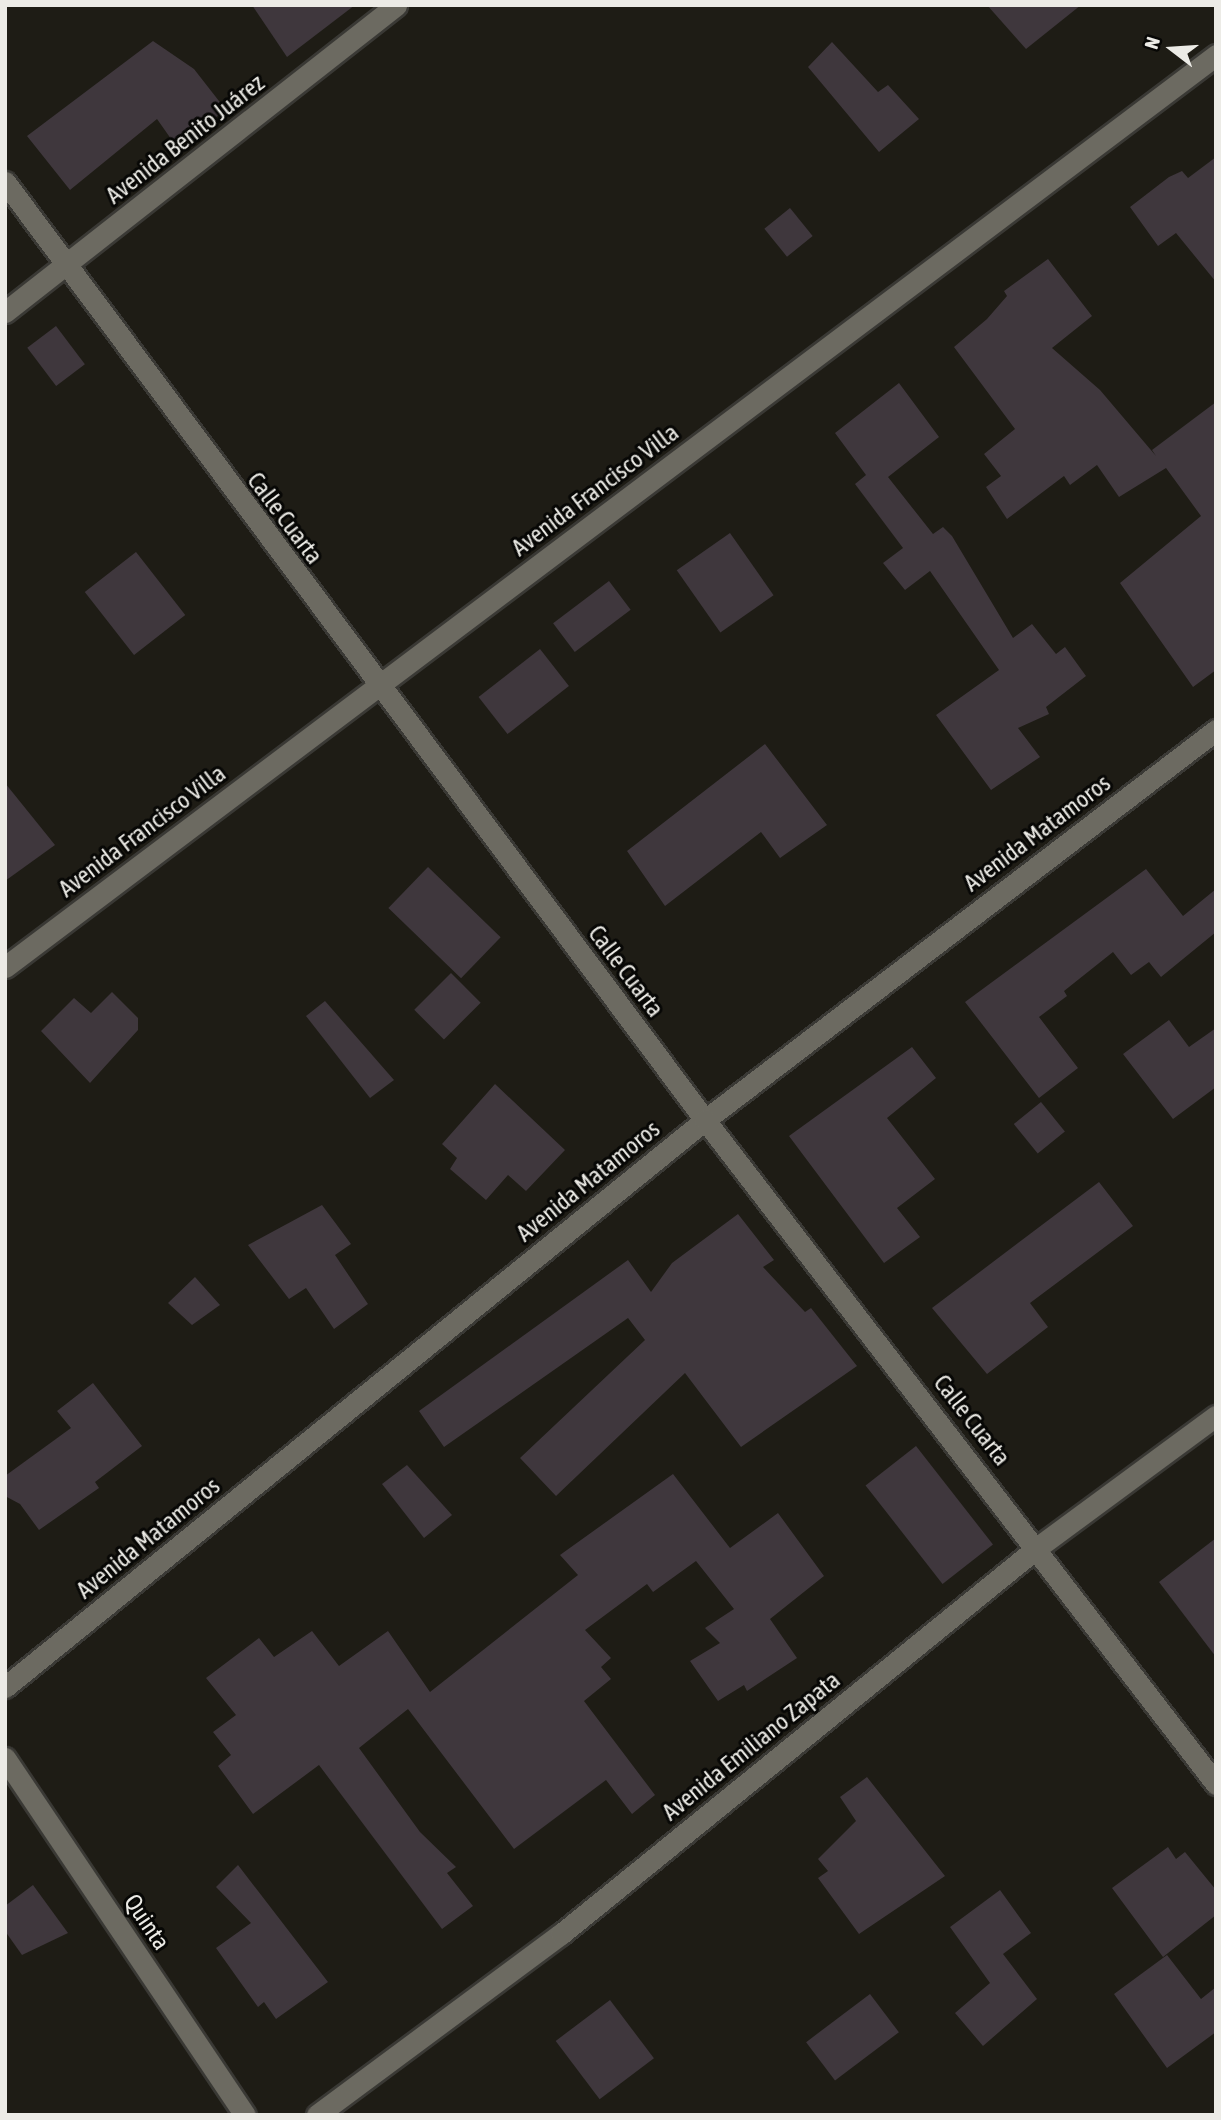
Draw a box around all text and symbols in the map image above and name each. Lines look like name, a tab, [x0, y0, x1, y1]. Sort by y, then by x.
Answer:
north arrow	[1137, 14, 1207, 84]
text: N	[1140, 34, 1164, 51]
street label: Avenida Benito Juárez	[100, 68, 270, 210]
street label: Avenida Francisco Villa	[506, 418, 684, 562]
street label: Calle Cuarta	[241, 467, 329, 569]
street label: Avenida Francisco Villa	[53, 759, 231, 903]
street label: Avenida Matamoros	[958, 769, 1116, 897]
street label: Calle Cuarta	[582, 920, 670, 1022]
street label: Avenida Matamoros	[511, 1114, 665, 1248]
street label: Calle Cuarta	[928, 1369, 1016, 1471]
street label: Avenida Matamoros	[71, 1471, 225, 1605]
street label: Avenida Emiliano Zapata	[656, 1666, 846, 1826]
street label: Quinta	[118, 1889, 176, 1955]

